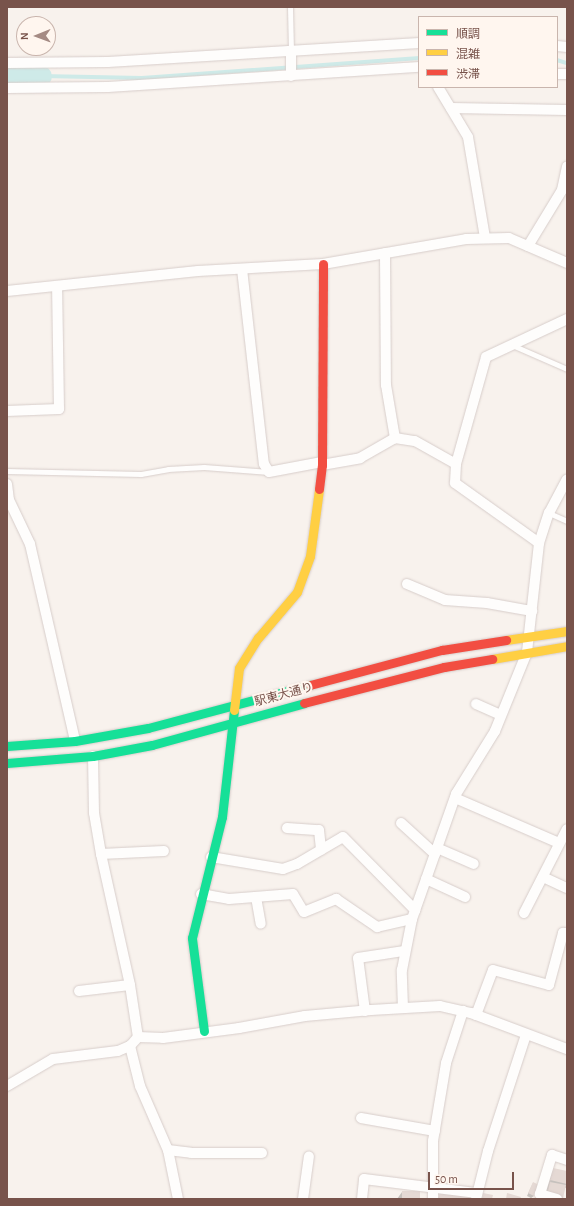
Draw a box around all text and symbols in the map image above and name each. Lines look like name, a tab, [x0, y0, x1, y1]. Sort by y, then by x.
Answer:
north arrow	[16, 16, 56, 56]
legend	[418, 16, 558, 88]
text: 順調	[456, 28, 480, 40]
text: N	[19, 32, 30, 40]
text: 混雑	[456, 48, 480, 60]
text: 渋滞	[456, 68, 480, 80]
street label: 駅東大通り	[253, 680, 315, 710]
scale bar	[430, 1164, 516, 1190]
text: 50 m	[435, 1173, 458, 1185]

